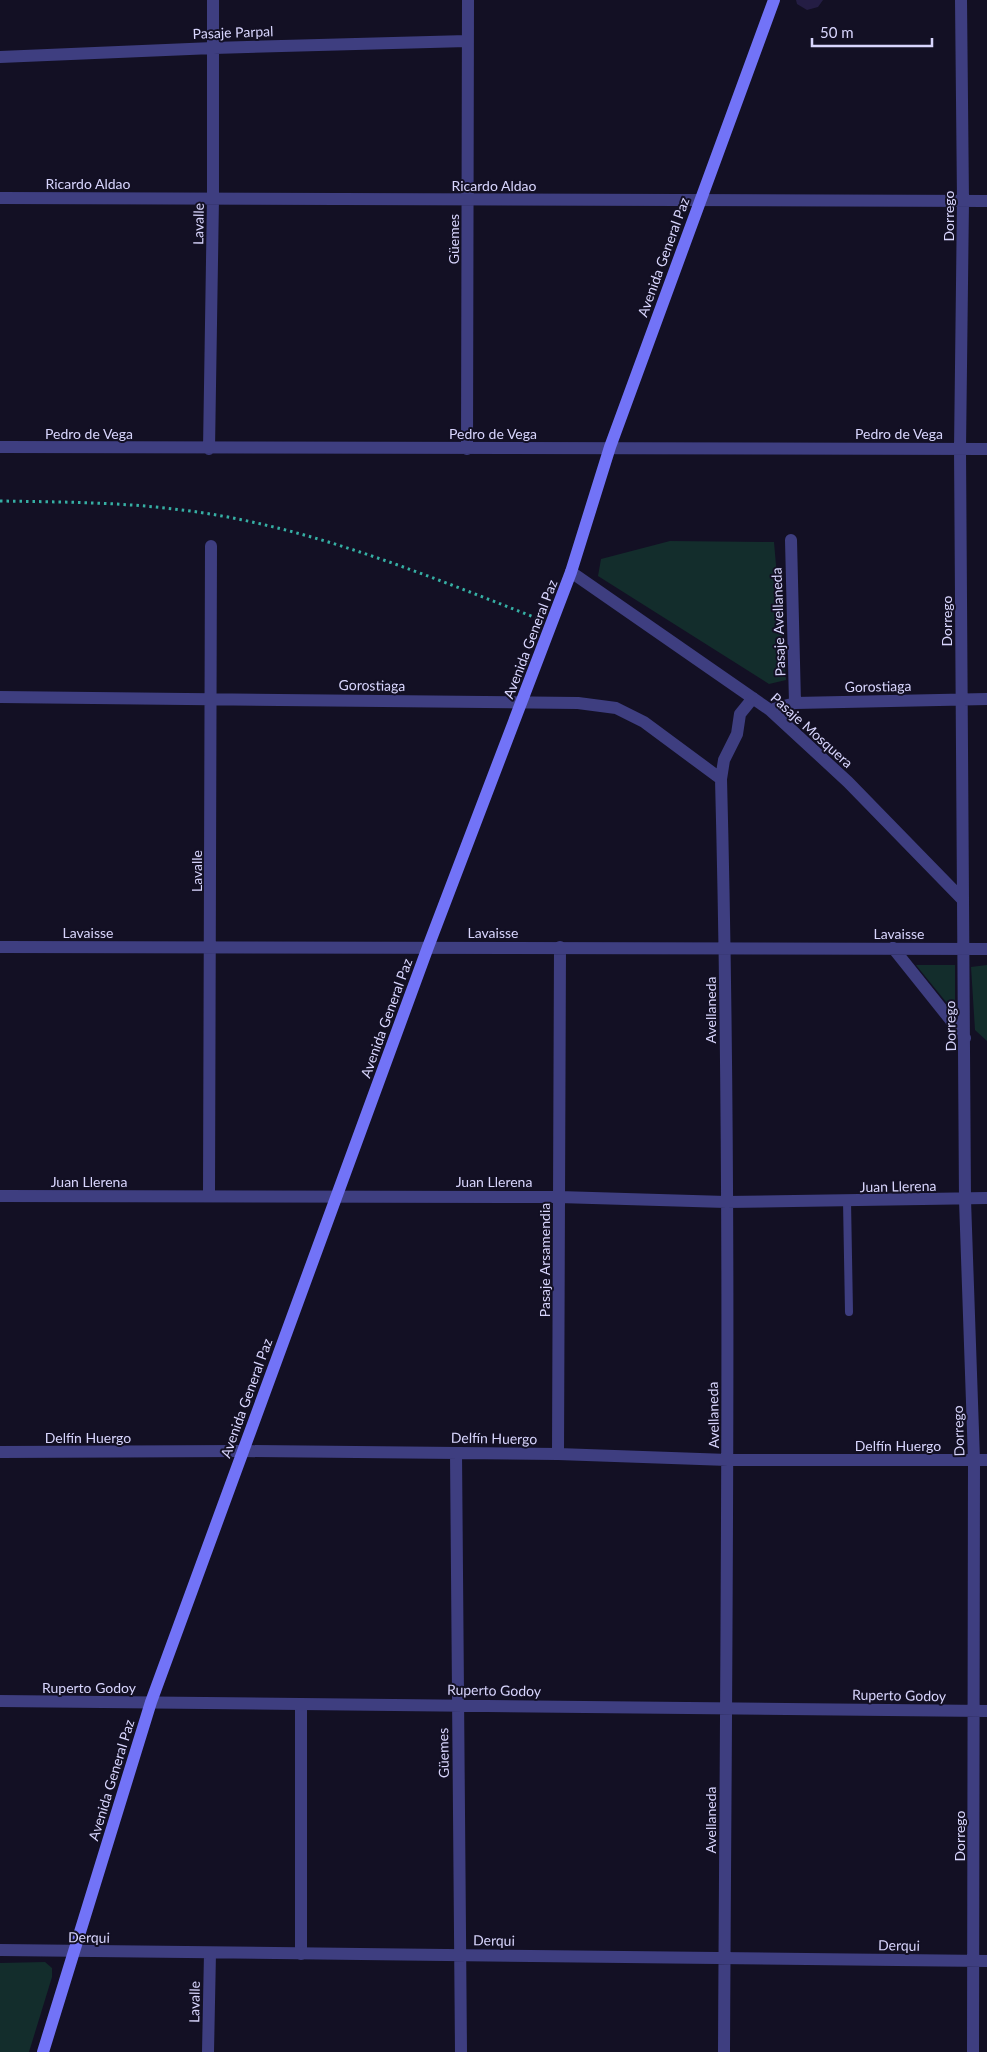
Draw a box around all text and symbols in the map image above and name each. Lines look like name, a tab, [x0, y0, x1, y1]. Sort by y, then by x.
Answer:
scale bar	[812, 15, 932, 47]
street label: Pasaje Parpal	[192, 22, 274, 42]
text: 50 m	[820, 23, 854, 41]
street label: Ricardo Aldao	[46, 175, 130, 192]
street label: Ricardo Aldao	[452, 177, 536, 194]
street label: Dorrego	[940, 190, 957, 241]
street label: Avenida General Paz	[633, 195, 693, 319]
street label: Lavalle	[189, 203, 207, 245]
street label: Güemes	[445, 214, 462, 264]
street label: Pedro de Vega	[45, 425, 133, 442]
street label: Pedro de Vega	[449, 425, 537, 442]
street label: Pedro de Vega	[855, 425, 943, 442]
street label: Pasaje Avellaneda	[768, 567, 788, 677]
street label: Avenida General Paz	[499, 577, 561, 701]
street label: Dorrego	[938, 595, 955, 646]
street label: Gorostiaga	[338, 676, 406, 694]
street label: Gorostiaga	[844, 677, 912, 695]
street label: Pasaje Mosquera	[768, 689, 856, 771]
street label: Lavalle	[188, 850, 205, 892]
street label: Lavaisse	[63, 924, 113, 941]
street label: Lavaisse	[468, 924, 518, 941]
street label: Lavaisse	[874, 925, 924, 942]
street label: Avenida General Paz	[356, 956, 416, 1080]
street label: Avellaneda	[702, 977, 719, 1043]
street label: Dorrego	[941, 1000, 959, 1052]
street label: Juan Llerena	[51, 1173, 127, 1190]
street label: Juan Llerena	[456, 1173, 532, 1190]
street label: Juan Llerena	[859, 1177, 937, 1195]
street label: Pasaje Arsamendia	[536, 1203, 553, 1317]
street label: Avenida General Paz	[216, 1336, 276, 1460]
street label: Avellaneda	[704, 1381, 722, 1449]
street label: Dorrego	[949, 1405, 967, 1457]
street label: Delfín Huergo	[45, 1429, 131, 1446]
street label: Delfín Huergo	[451, 1429, 537, 1447]
street label: Delfín Huergo	[855, 1437, 941, 1454]
street label: Ruperto Godoy	[42, 1679, 137, 1696]
street label: Ruperto Godoy	[447, 1681, 542, 1699]
street label: Ruperto Godoy	[852, 1686, 947, 1704]
street label: Avenida General Paz	[84, 1717, 138, 1843]
street label: Güemes	[434, 1728, 452, 1778]
street label: Avellaneda	[702, 1787, 719, 1853]
street label: Dorrego	[951, 1810, 968, 1861]
street label: Derqui	[68, 1928, 110, 1946]
street label: Derqui	[473, 1931, 515, 1949]
street label: Derqui	[878, 1936, 920, 1954]
street label: Lavalle	[185, 1981, 203, 2023]

